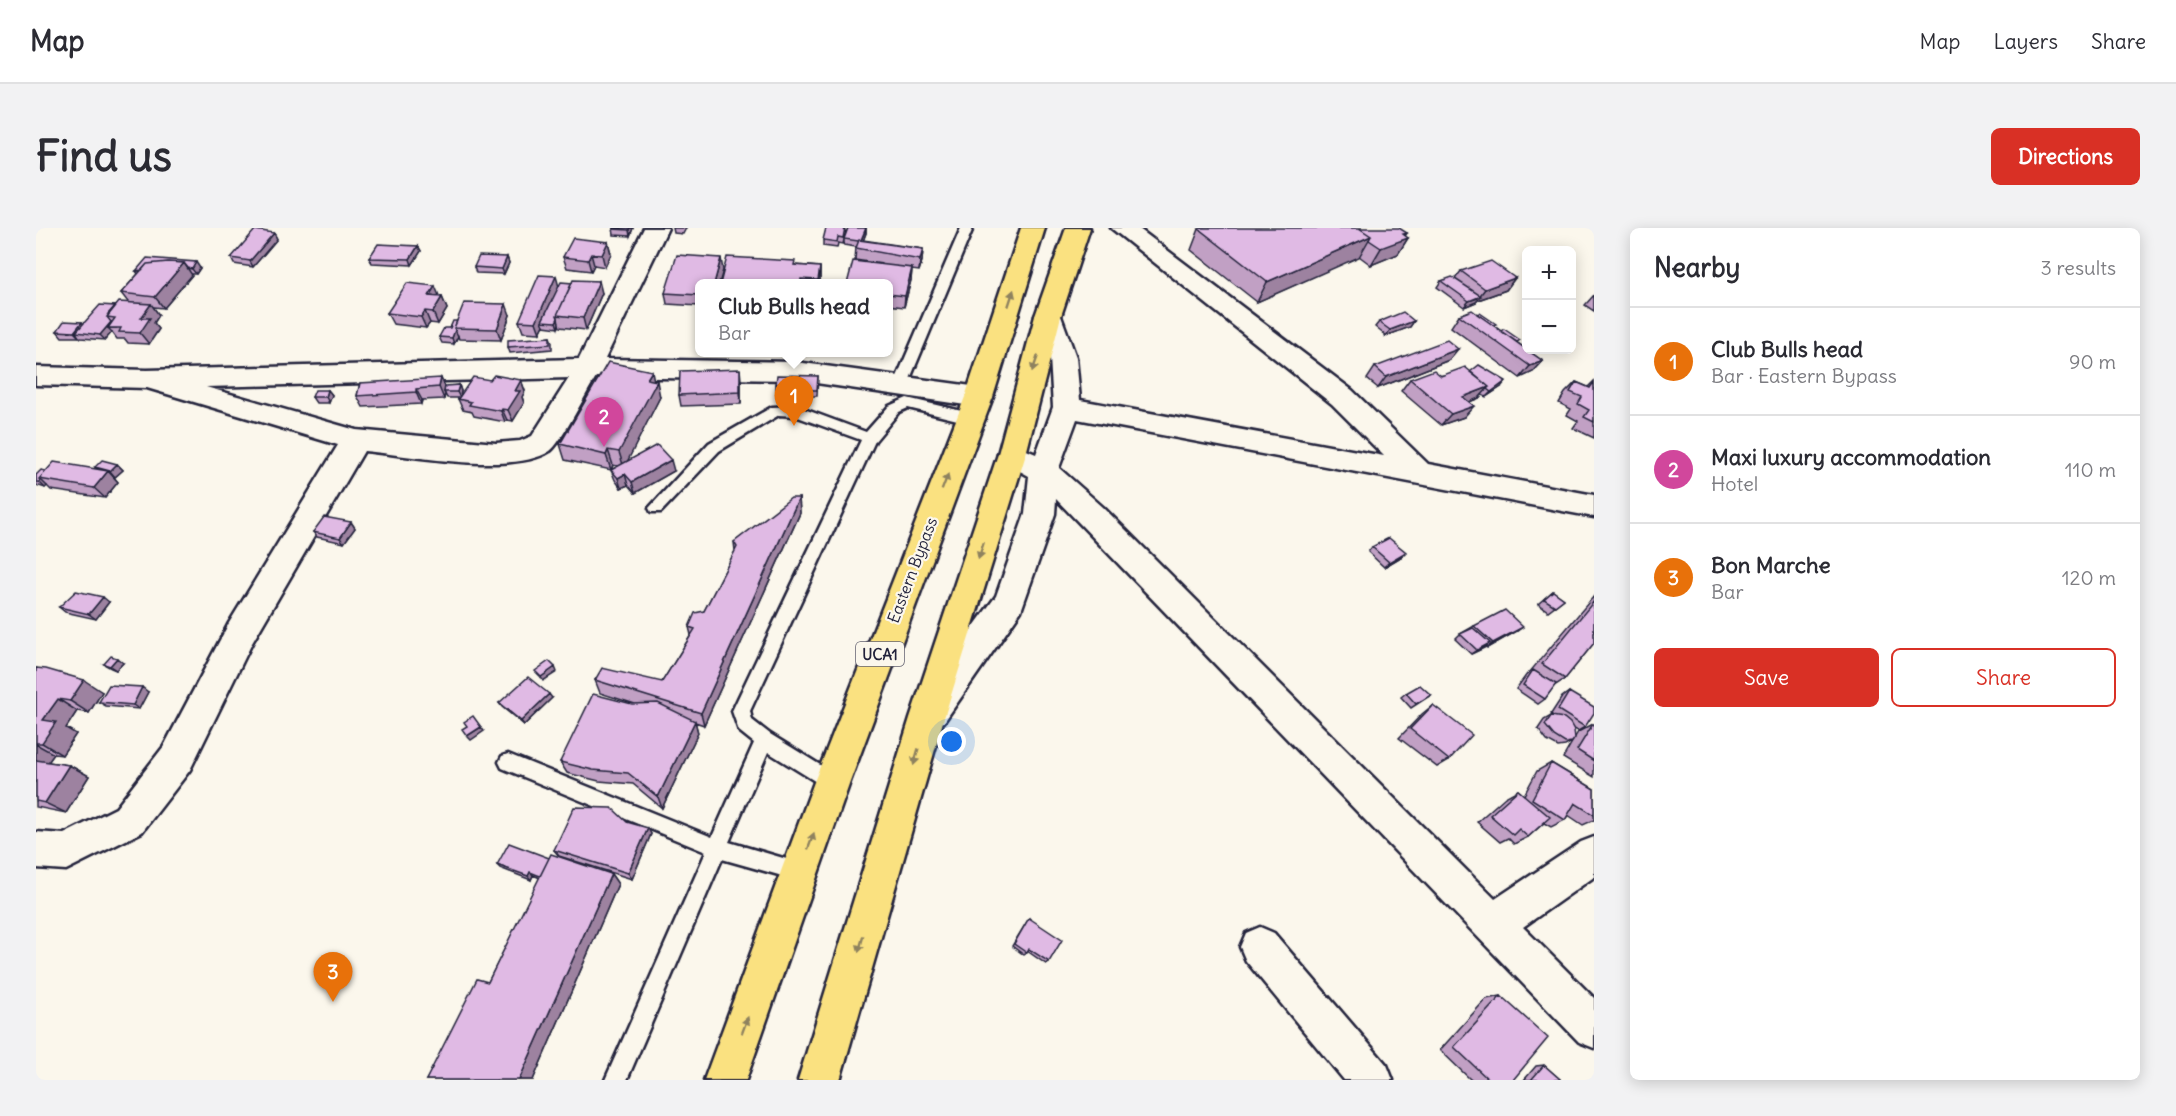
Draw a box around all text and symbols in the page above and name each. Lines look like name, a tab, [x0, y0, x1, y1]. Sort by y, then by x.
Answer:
text: Map	[30, 23, 84, 59]
text: Map	[1920, 28, 1960, 55]
text: Layers	[1993, 28, 2058, 55]
text: Share	[2091, 28, 2146, 55]
button: Directions	[1991, 128, 2140, 185]
text: Find us	[36, 130, 172, 182]
map controls	[1522, 246, 1576, 354]
button: +	[1522, 246, 1576, 300]
text: Nearby	[1654, 251, 1740, 284]
text: 3 results	[2040, 255, 2116, 280]
popup	[695, 279, 893, 357]
one-way arrow	[1007, 289, 1016, 307]
text: Club Bulls head	[718, 292, 870, 320]
button: −	[1522, 300, 1576, 354]
text: Bar	[718, 320, 751, 345]
text: Club Bulls head	[1711, 335, 1863, 363]
text: 1	[1670, 349, 1677, 374]
text: 90 m	[2069, 349, 2116, 374]
one-way arrow	[1029, 355, 1039, 373]
text: Bar · Eastern Bypass	[1711, 363, 1897, 388]
pin: 1	[774, 376, 813, 426]
pin: 2	[584, 398, 624, 447]
text: Maxi luxury accommodation	[1711, 443, 1991, 471]
text: 2	[1668, 457, 1679, 482]
text: 110 m	[2065, 457, 2116, 482]
text: Hotel	[1711, 471, 1758, 496]
one-way arrow	[941, 472, 951, 490]
street label: Eastern Bypass	[883, 514, 941, 626]
one-way arrow	[975, 542, 985, 560]
text: Bon Marche	[1711, 551, 1831, 579]
text: 3	[1668, 565, 1679, 590]
text: 120 m	[2062, 565, 2116, 590]
text: Bar	[1711, 579, 1744, 604]
road number: UCA1	[856, 642, 904, 666]
button: Save	[1654, 648, 1879, 707]
button: Share	[1891, 648, 2116, 707]
your location	[937, 727, 966, 756]
one-way arrow	[910, 748, 920, 766]
one-way arrow	[807, 832, 817, 850]
one-way arrow	[855, 935, 865, 953]
pin: 3	[314, 952, 352, 1002]
one-way arrow	[741, 1016, 751, 1034]

